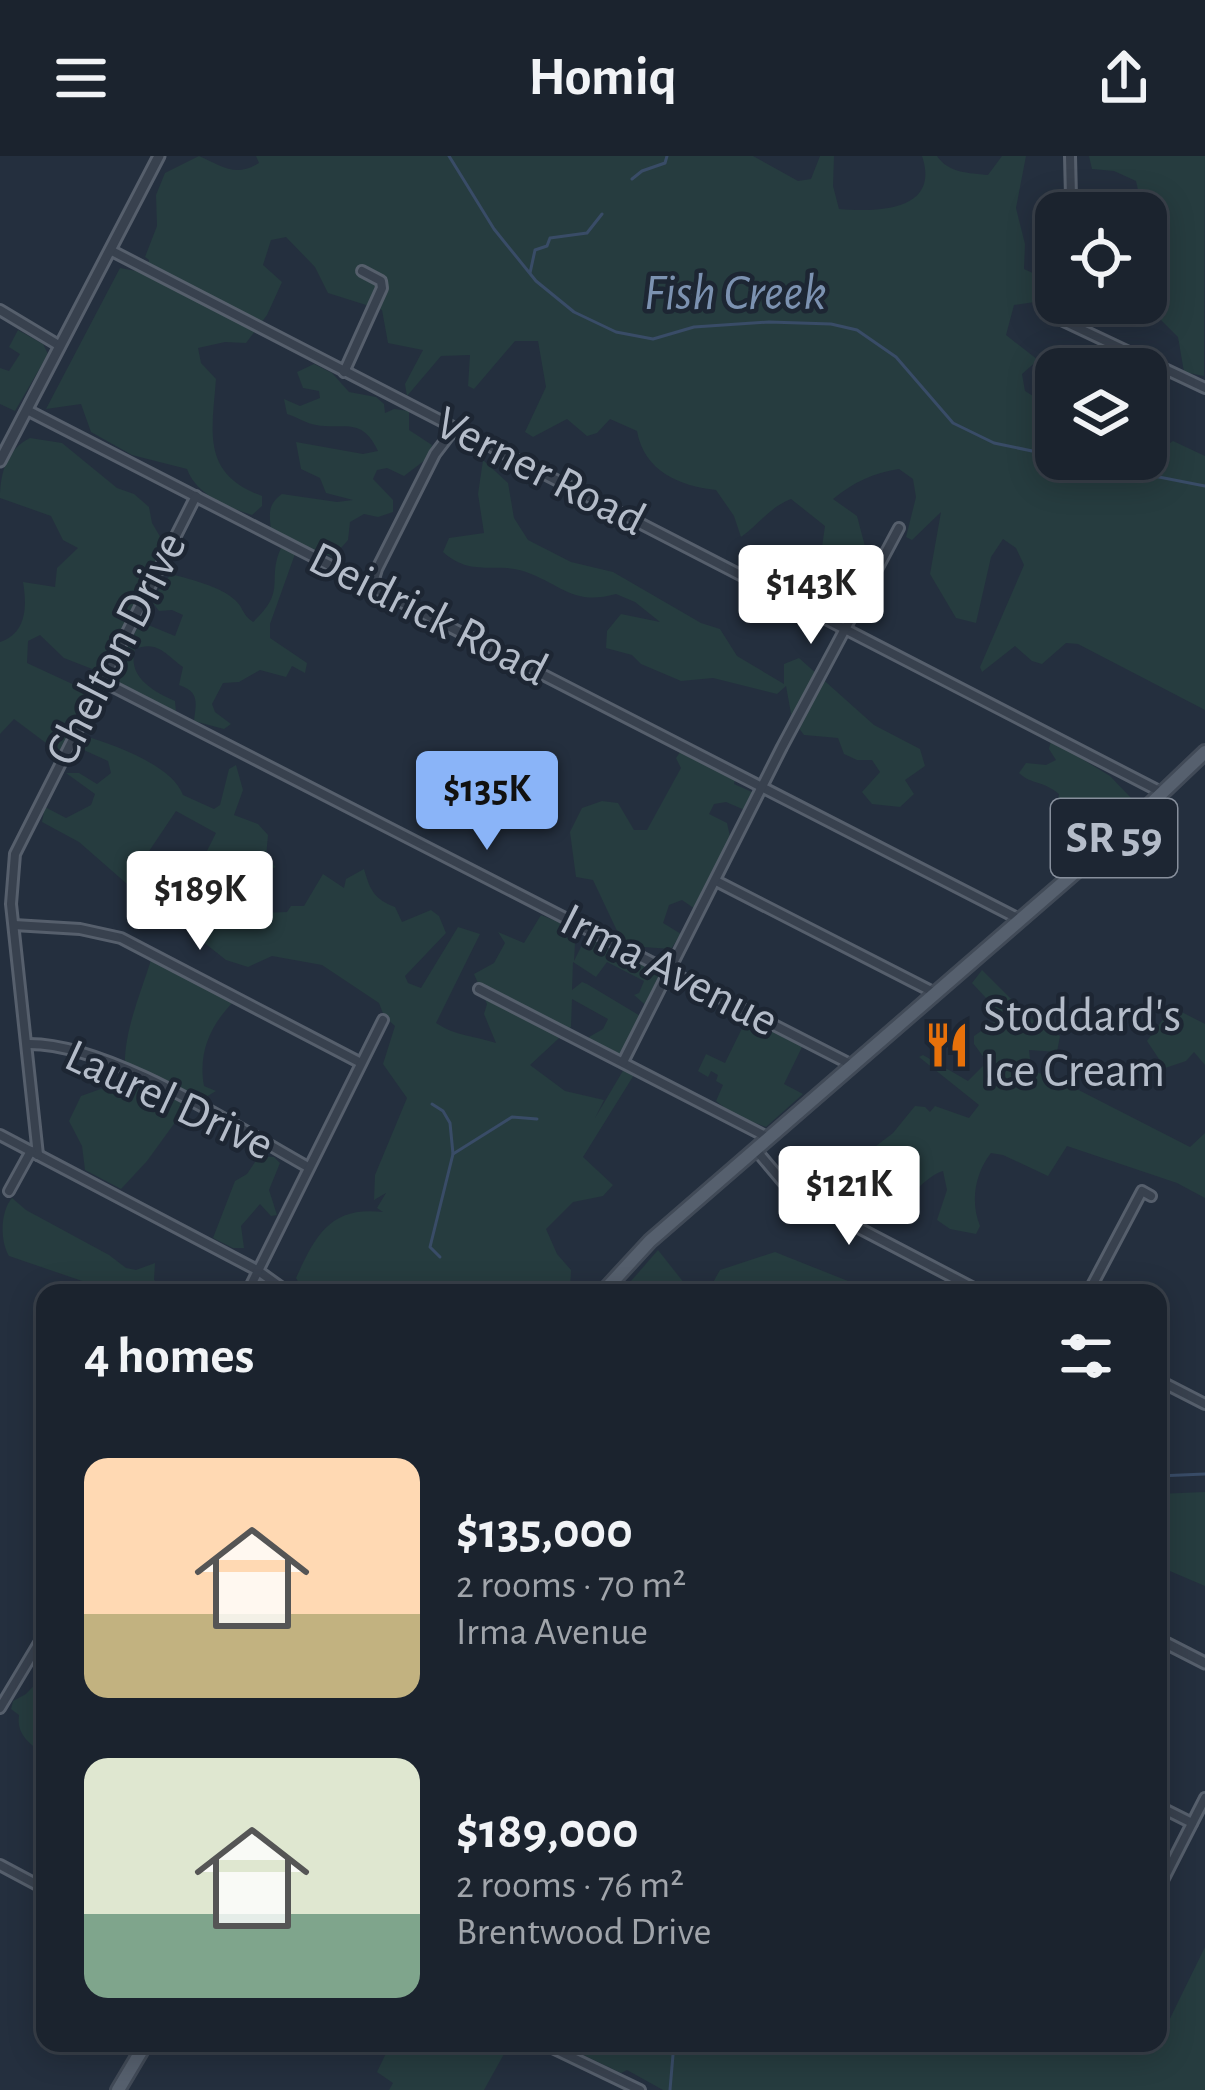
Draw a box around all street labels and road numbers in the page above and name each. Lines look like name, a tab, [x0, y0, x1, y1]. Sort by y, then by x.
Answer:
street label: Verner Road	[427, 399, 653, 545]
street label: Chelton Drive	[38, 525, 196, 773]
street label: Deidrick Road	[301, 534, 555, 696]
road number: SR 59	[1051, 799, 1177, 877]
street label: Irma Avenue	[553, 896, 785, 1046]
street label: Laurel Drive	[58, 1032, 280, 1170]

